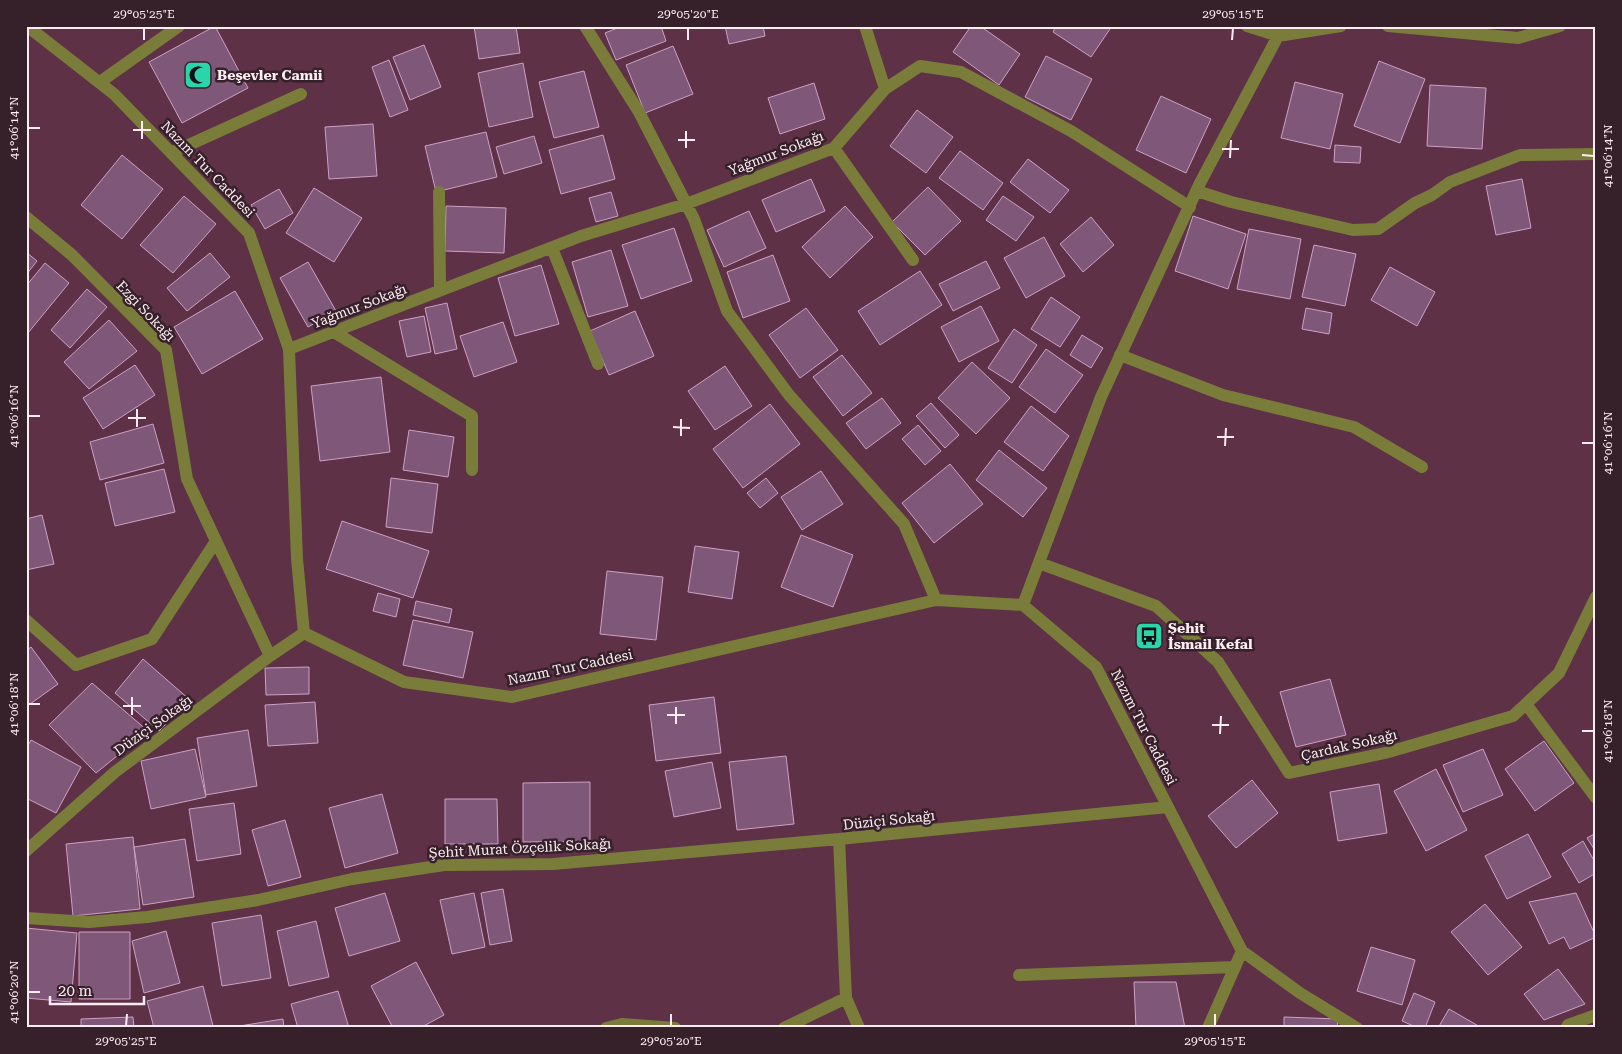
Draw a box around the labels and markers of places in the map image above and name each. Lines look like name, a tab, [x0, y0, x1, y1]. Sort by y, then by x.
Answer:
mosque icon: Beşevler Camii	[183, 60, 213, 90]
place label: Beşevler Camii	[217, 67, 323, 83]
place label: Şehit İsmail Kefal	[1168, 620, 1253, 652]
bus stop icon: Şehit İsmail Kefal	[1134, 621, 1164, 651]

